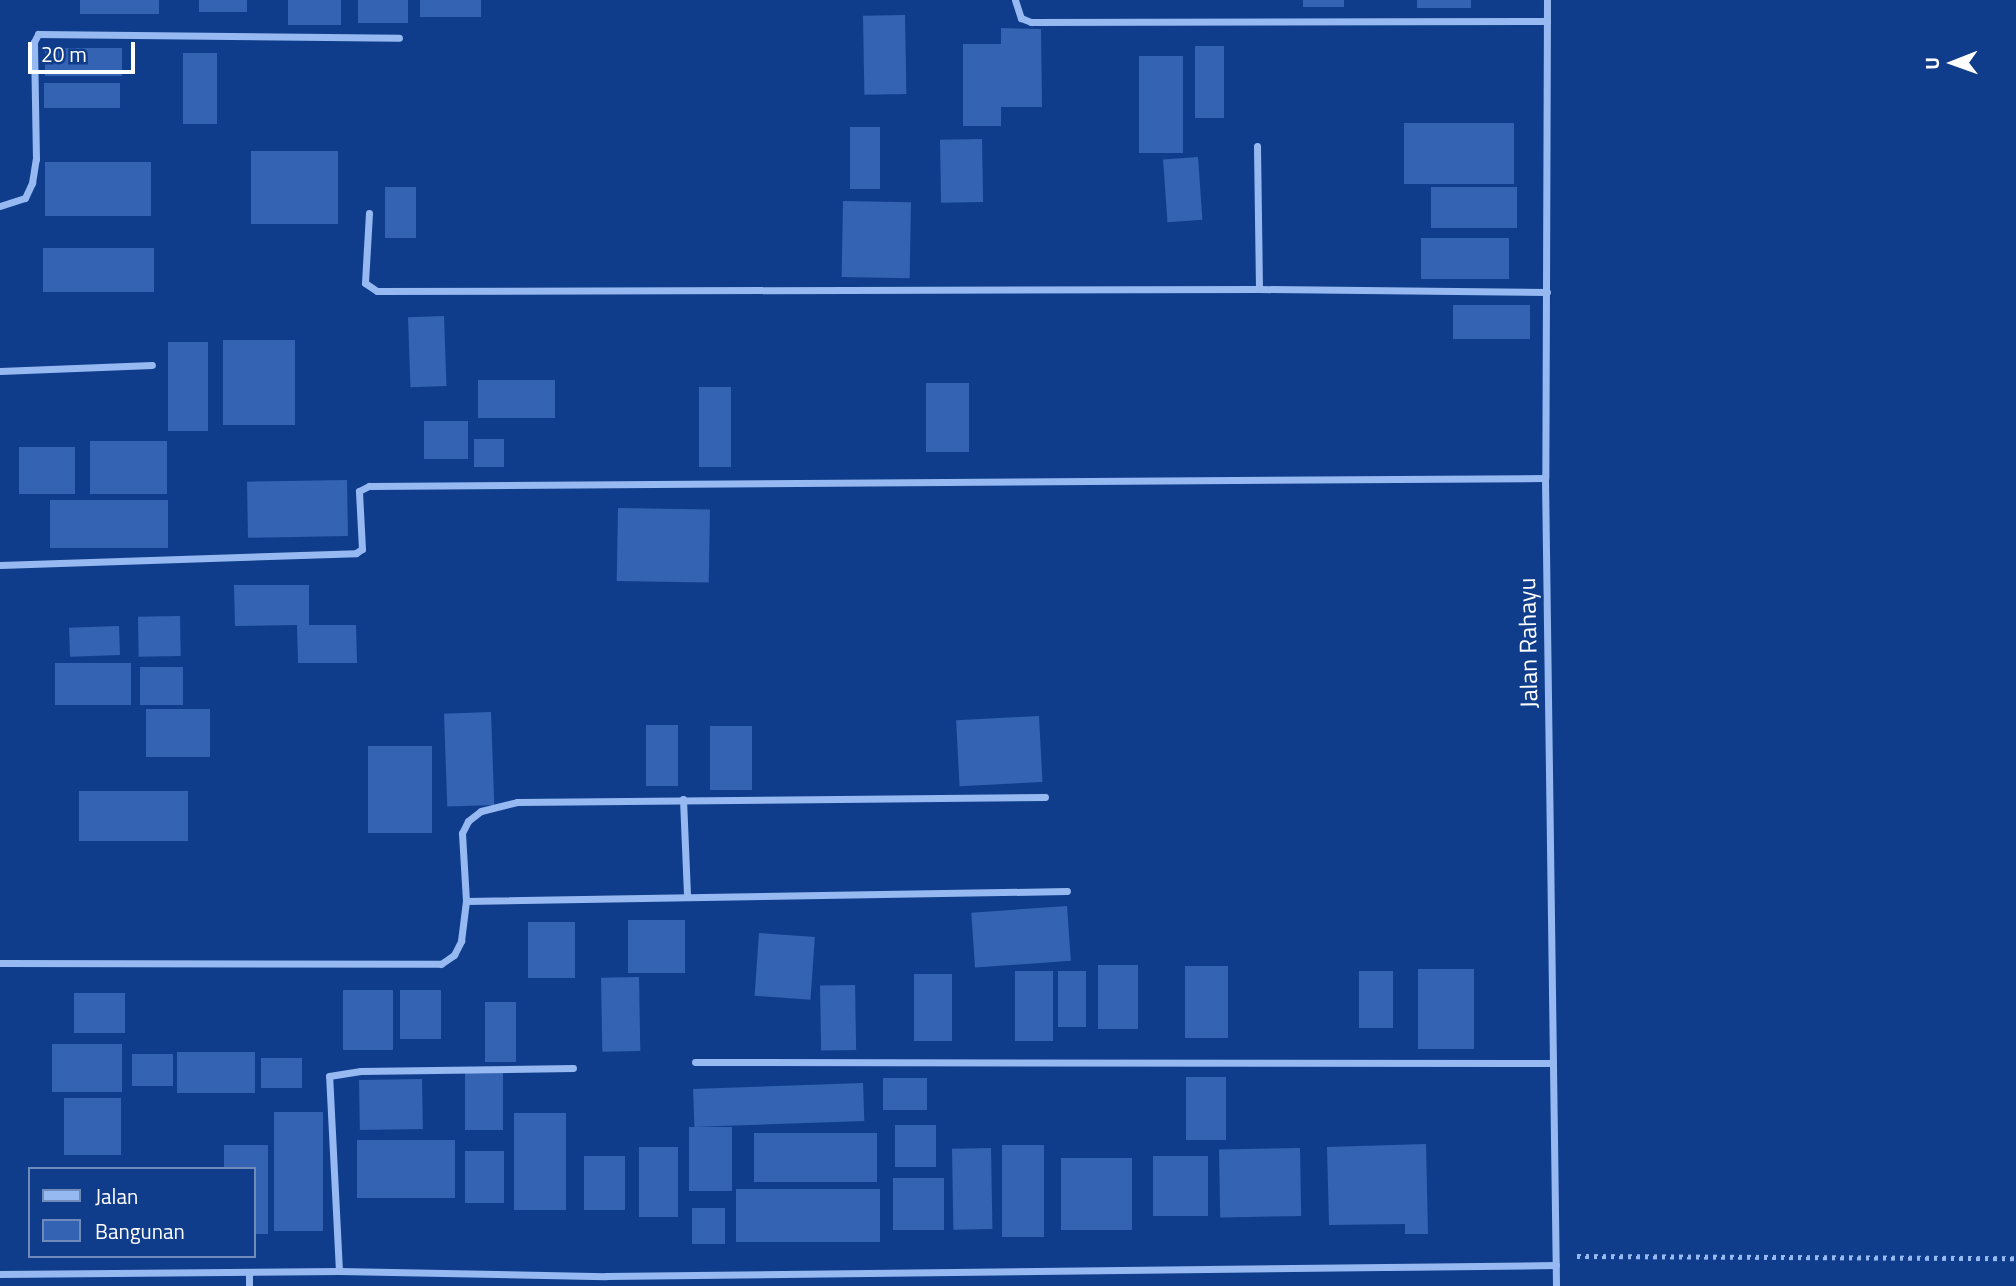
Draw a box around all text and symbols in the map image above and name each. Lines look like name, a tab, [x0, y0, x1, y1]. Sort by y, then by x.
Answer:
scale bar	[32, 28, 138, 72]
north arrow	[1918, 28, 1988, 98]
text: 20 m	[41, 38, 87, 70]
text: U	[1917, 57, 1946, 70]
street label: Jalan Rahayu	[1512, 577, 1544, 709]
legend	[28, 1167, 256, 1258]
text: Jalan	[95, 1180, 138, 1212]
text: Bangunan	[95, 1215, 185, 1247]

